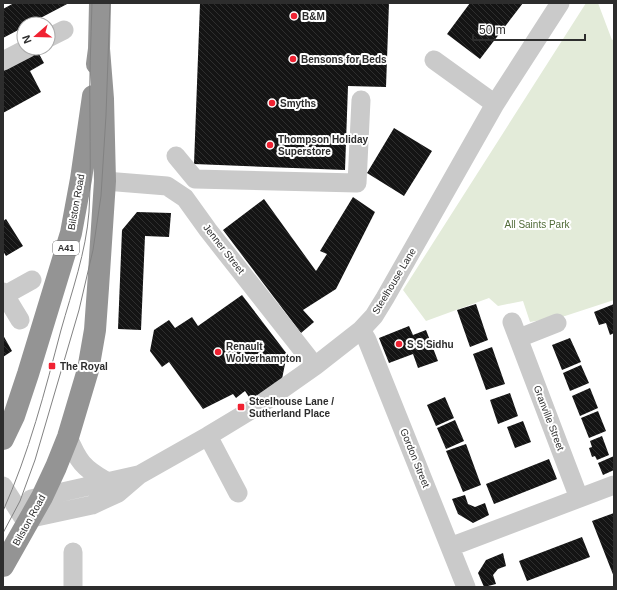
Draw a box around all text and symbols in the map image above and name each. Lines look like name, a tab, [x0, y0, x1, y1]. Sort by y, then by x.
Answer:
marker: B&M	[289, 11, 299, 21]
place label: B&M	[302, 11, 325, 22]
north arrow	[16, 16, 56, 56]
scale bar	[473, 16, 585, 42]
text: 50 m	[479, 23, 506, 37]
text: N	[20, 34, 34, 45]
marker: Bensons for Beds	[288, 54, 298, 64]
place label: Bensons for Beds	[301, 54, 387, 65]
marker: Smyths	[267, 98, 277, 108]
place label: Smyths	[280, 98, 317, 109]
place label: Thompson Holiday Superstore	[278, 134, 368, 157]
marker: Thompson Holiday Superstore	[265, 140, 275, 150]
street label: Bilston Road	[66, 173, 86, 231]
park label: All Saints Park	[504, 219, 571, 230]
street label: Jenner Street	[201, 222, 247, 276]
road number: A41	[53, 241, 79, 255]
street label: Steelhouse Lane	[370, 246, 418, 316]
marker: S S Sidhu	[394, 339, 404, 349]
place label: S S Sidhu	[407, 339, 454, 350]
place label: Renault Wolverhampton	[226, 341, 301, 364]
marker: Renault Wolverhampton	[213, 347, 223, 357]
marker: The Royal	[47, 361, 57, 371]
place label: The Royal	[60, 361, 108, 372]
street label: Granville Street	[532, 384, 567, 452]
place label: Steelhouse Lane / Sutherland Place	[249, 396, 334, 419]
marker: Steelhouse Lane / Sutherland Place	[236, 402, 246, 412]
street label: Gordon Street	[398, 427, 432, 489]
street label: Bilston Road	[10, 493, 48, 547]

